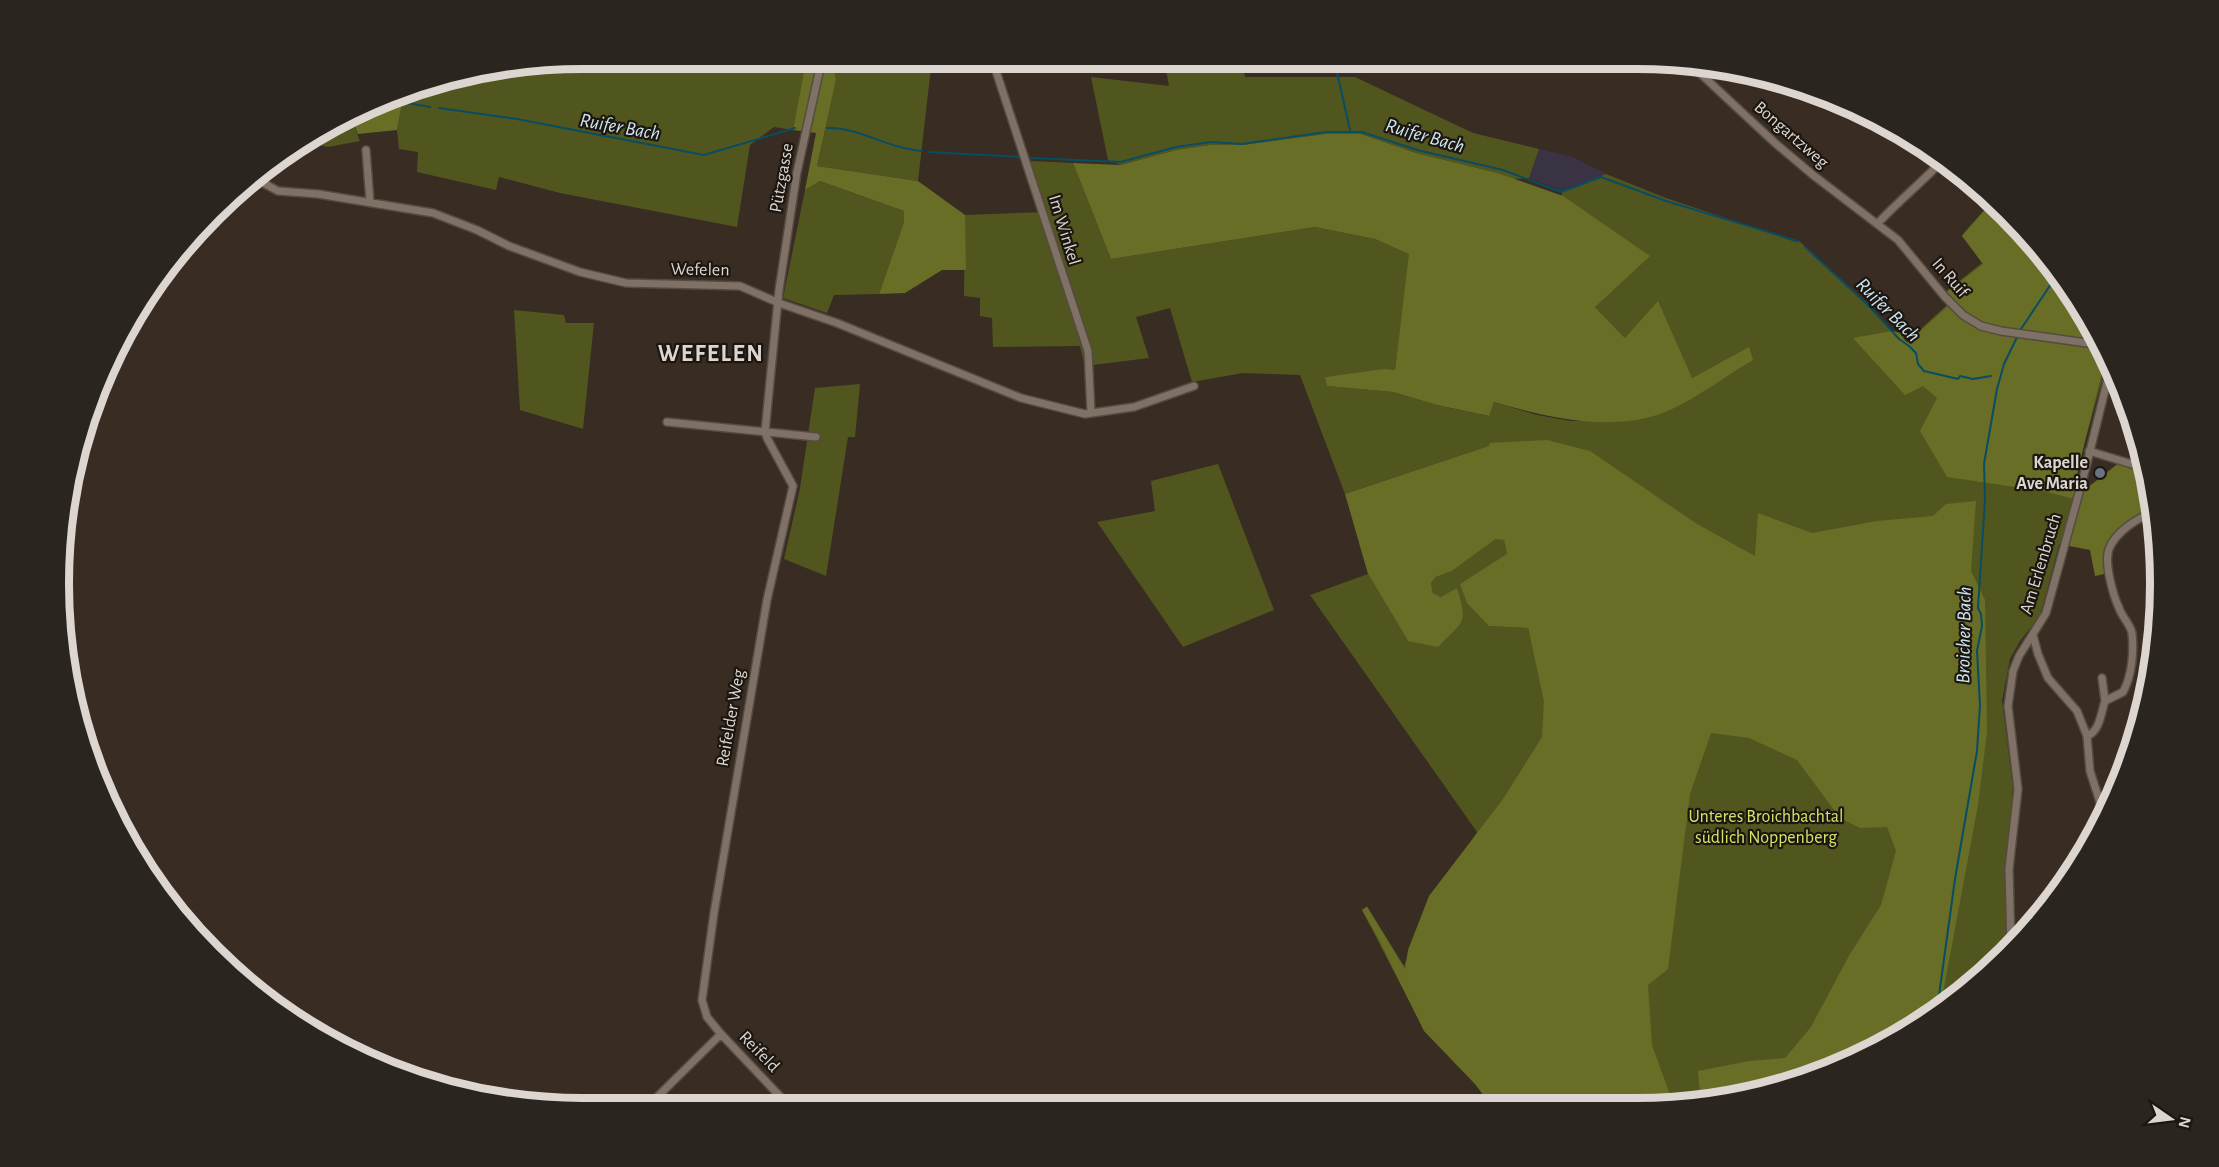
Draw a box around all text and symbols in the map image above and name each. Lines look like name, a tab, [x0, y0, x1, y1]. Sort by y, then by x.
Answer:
street label: Bongartzweg	[1750, 98, 1832, 172]
water label: Ruifer Bach	[578, 110, 662, 144]
water label: Ruifer Bach	[1383, 115, 1467, 157]
street label: Pützgasse	[767, 142, 797, 214]
street label: Im Winkel	[1045, 193, 1083, 267]
street label: In Ruif	[1928, 255, 1973, 302]
street label: Wefelen	[670, 260, 730, 280]
water label: Ruifer Bach	[1852, 274, 1924, 346]
district label: WEFELEN	[658, 342, 764, 366]
place label: Kapelle Ave Maria	[2016, 454, 2088, 493]
marker: Kapelle Ave Maria	[2093, 466, 2107, 480]
street label: Am Erlenbruch	[2017, 511, 2065, 617]
water label: Broicher Bach	[1953, 586, 1975, 684]
street label: Reifelder Weg	[714, 668, 748, 768]
park label: Unteres Broichbachtal südlich Noppenberg	[1689, 808, 1843, 847]
street label: Reifeld	[735, 1028, 783, 1076]
north arrow	[2141, 1089, 2201, 1149]
text: N	[2175, 1115, 2194, 1130]

